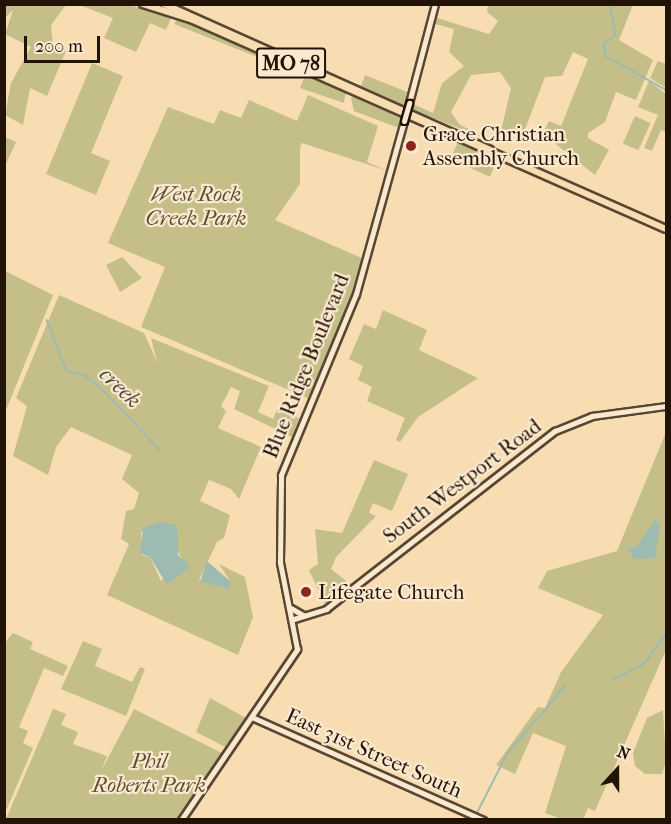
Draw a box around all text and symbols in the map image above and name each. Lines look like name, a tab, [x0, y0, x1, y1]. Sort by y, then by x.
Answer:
scale bar	[27, 24, 104, 62]
text: 200 m	[35, 36, 83, 57]
road number: MO 78	[255, 46, 327, 80]
place label: Grace Christian Assembly Church	[423, 121, 579, 171]
marker: Grace Christian Assembly Church	[404, 139, 418, 153]
park label: West Rock Creek Park	[146, 181, 246, 231]
street label: Blue Ridge Boulevard	[257, 270, 355, 462]
water label: creek	[94, 362, 146, 414]
street label: South Westport Road	[378, 413, 546, 549]
place label: Lifegate Church	[318, 579, 465, 605]
marker: Lifegate Church	[299, 585, 313, 599]
street label: East 31st Street South	[282, 703, 466, 803]
north arrow	[587, 740, 647, 800]
text: N	[615, 742, 633, 764]
park label: Phil Roberts Park	[92, 748, 206, 798]

